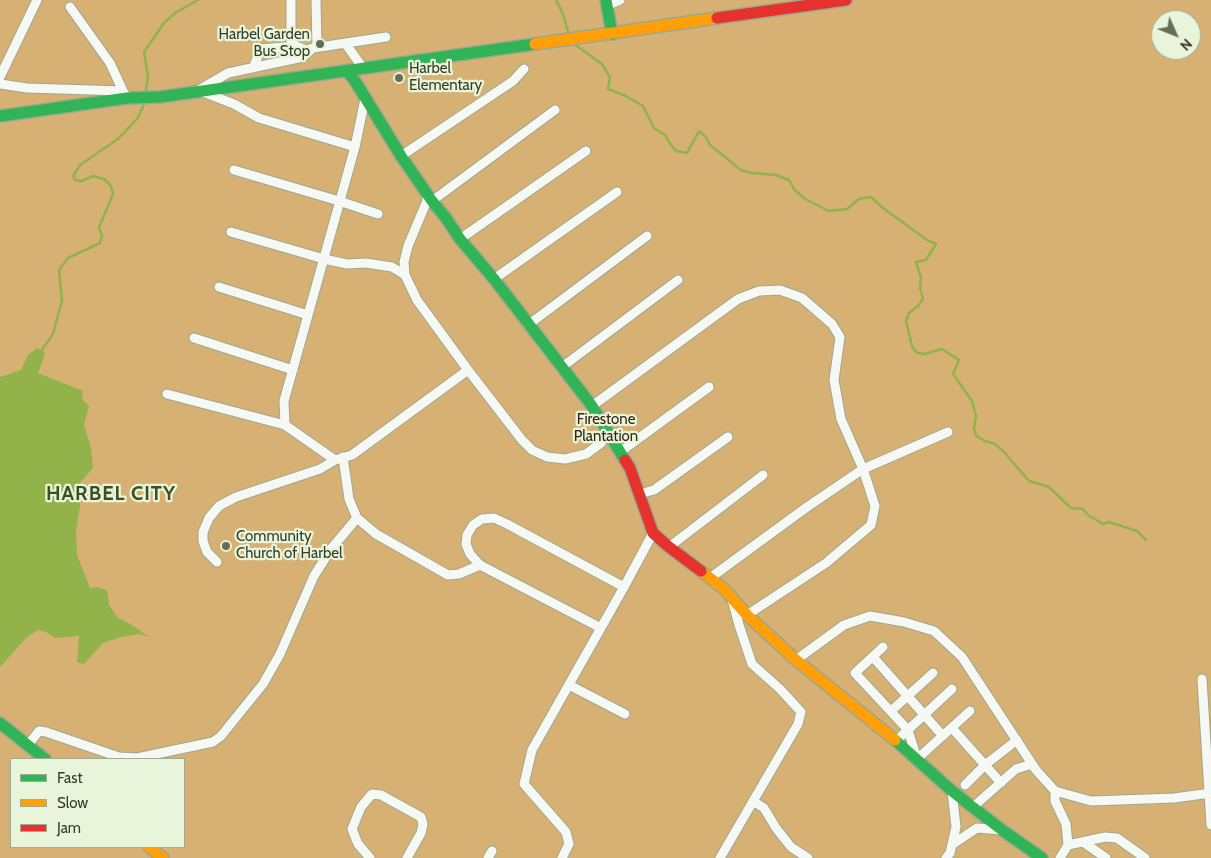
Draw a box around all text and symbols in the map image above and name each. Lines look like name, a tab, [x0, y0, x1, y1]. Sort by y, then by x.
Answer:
north arrow	[1151, 10, 1201, 60]
place label: Harbel Garden Bus Stop	[218, 26, 310, 61]
text: N	[1176, 35, 1196, 55]
marker: Harbel Garden Bus Stop	[314, 38, 326, 50]
place label: Harbel Elementary	[409, 60, 482, 95]
marker: Harbel Elementary	[393, 72, 405, 84]
park label: Firestone Plantation	[574, 411, 638, 446]
district label: HARBEL CITY	[45, 482, 177, 506]
place label: Community Church of Harbel	[236, 528, 343, 563]
marker: Community Church of Harbel	[220, 540, 232, 552]
legend	[10, 758, 185, 848]
text: Fast	[57, 769, 82, 787]
text: Slow	[57, 794, 88, 812]
text: Jam	[57, 819, 81, 837]

